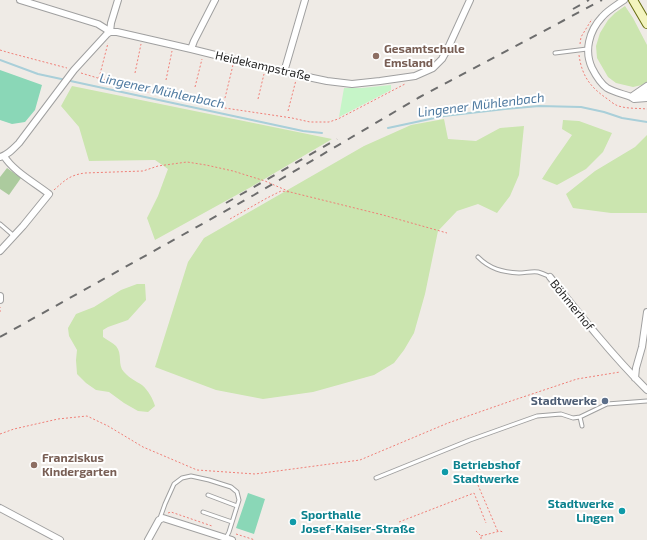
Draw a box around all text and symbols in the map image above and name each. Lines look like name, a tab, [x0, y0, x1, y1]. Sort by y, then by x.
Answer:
place label: Gesamtschule Emsland	[384, 42, 465, 70]
street label: Heidekampstraße	[214, 48, 312, 84]
marker: Gesamtschule Emsland	[371, 51, 381, 61]
water label: Lingener Mühlenbach	[98, 70, 226, 112]
water label: Lingener Mühlenbach	[417, 89, 545, 121]
street label: Böhmerhof	[547, 277, 597, 333]
place label: Stadtwerke	[531, 394, 597, 408]
marker: Stadtwerke	[600, 396, 610, 406]
place label: Franziskus Kindergarten	[42, 451, 117, 479]
place label: Betriebshof Stadtwerke	[453, 458, 520, 486]
marker: Franziskus Kindergarten	[29, 460, 39, 470]
marker: Betriebshof Stadtwerke	[440, 467, 450, 477]
place label: Stadtwerke Lingen	[548, 497, 614, 525]
marker: Stadtwerke Lingen	[617, 506, 627, 516]
place label: Sporthalle Josef-Kaiser-Straße	[301, 508, 415, 536]
marker: Sporthalle Josef-Kaiser-Straße	[288, 517, 298, 527]

